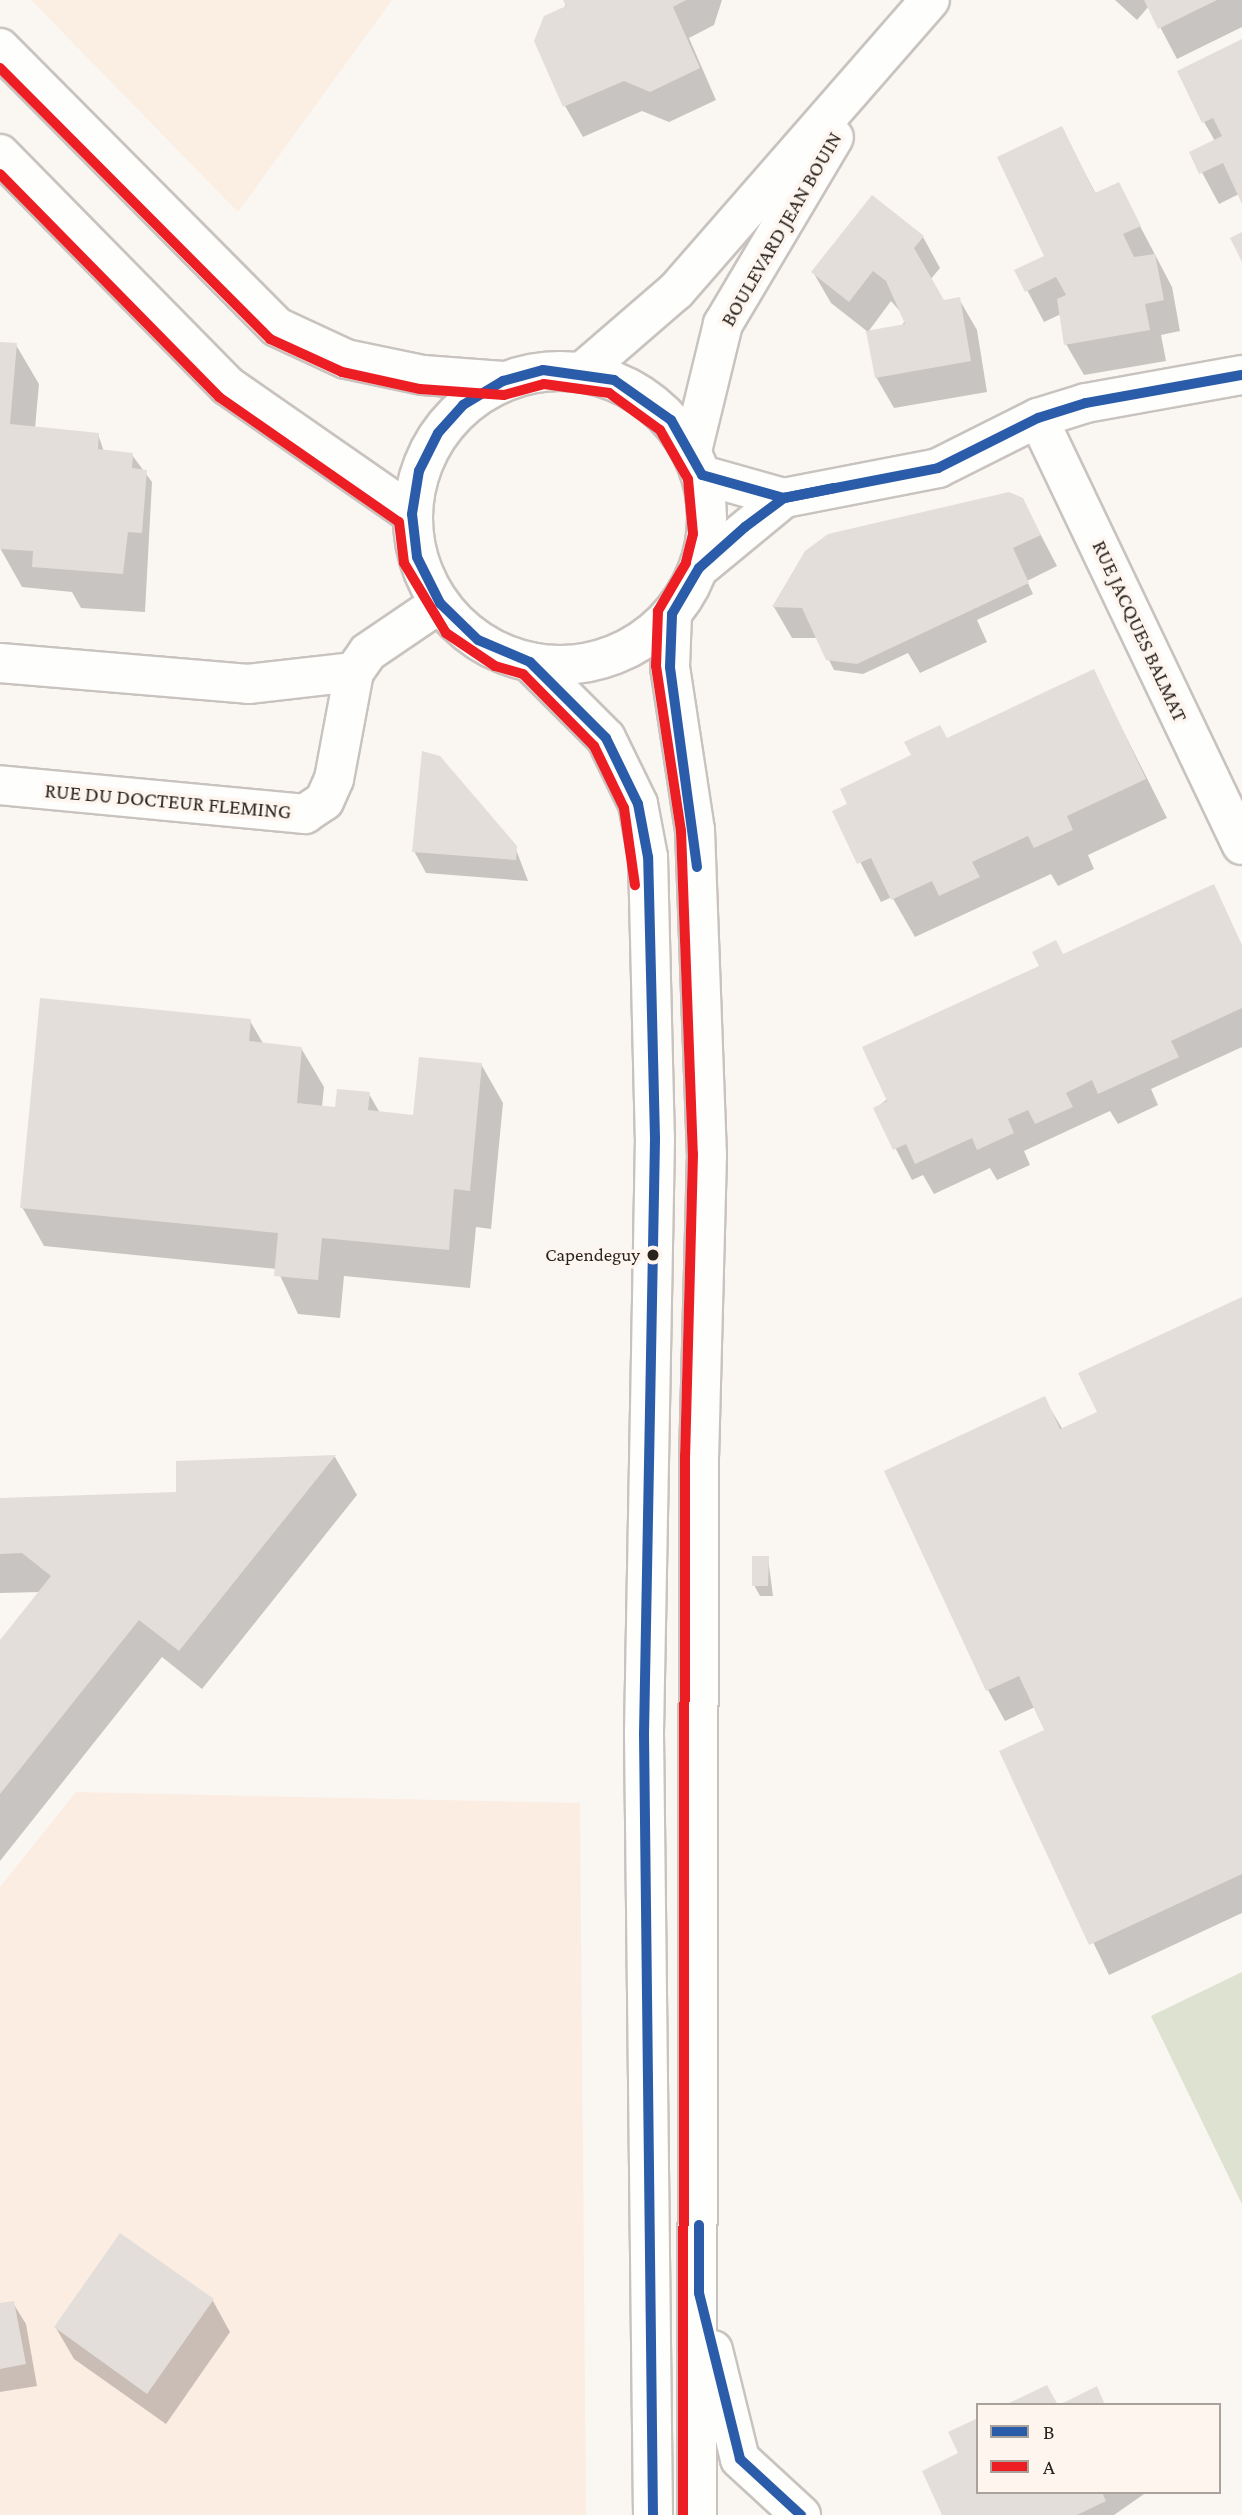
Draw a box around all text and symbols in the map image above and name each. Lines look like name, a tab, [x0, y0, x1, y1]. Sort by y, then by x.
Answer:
street label: BOULEVARD JEAN BOUIN	[715, 127, 847, 331]
street label: RUE JACQUES BALMAT	[1087, 536, 1193, 726]
street label: RUE DU DOCTEUR FLEMING	[44, 778, 292, 824]
place label: Capendeguy	[545, 1244, 640, 1266]
marker: Capendeguy	[646, 1248, 660, 1262]
legend	[976, 2403, 1221, 2494]
text: B	[1043, 2420, 1054, 2444]
text: A	[1043, 2455, 1055, 2479]

